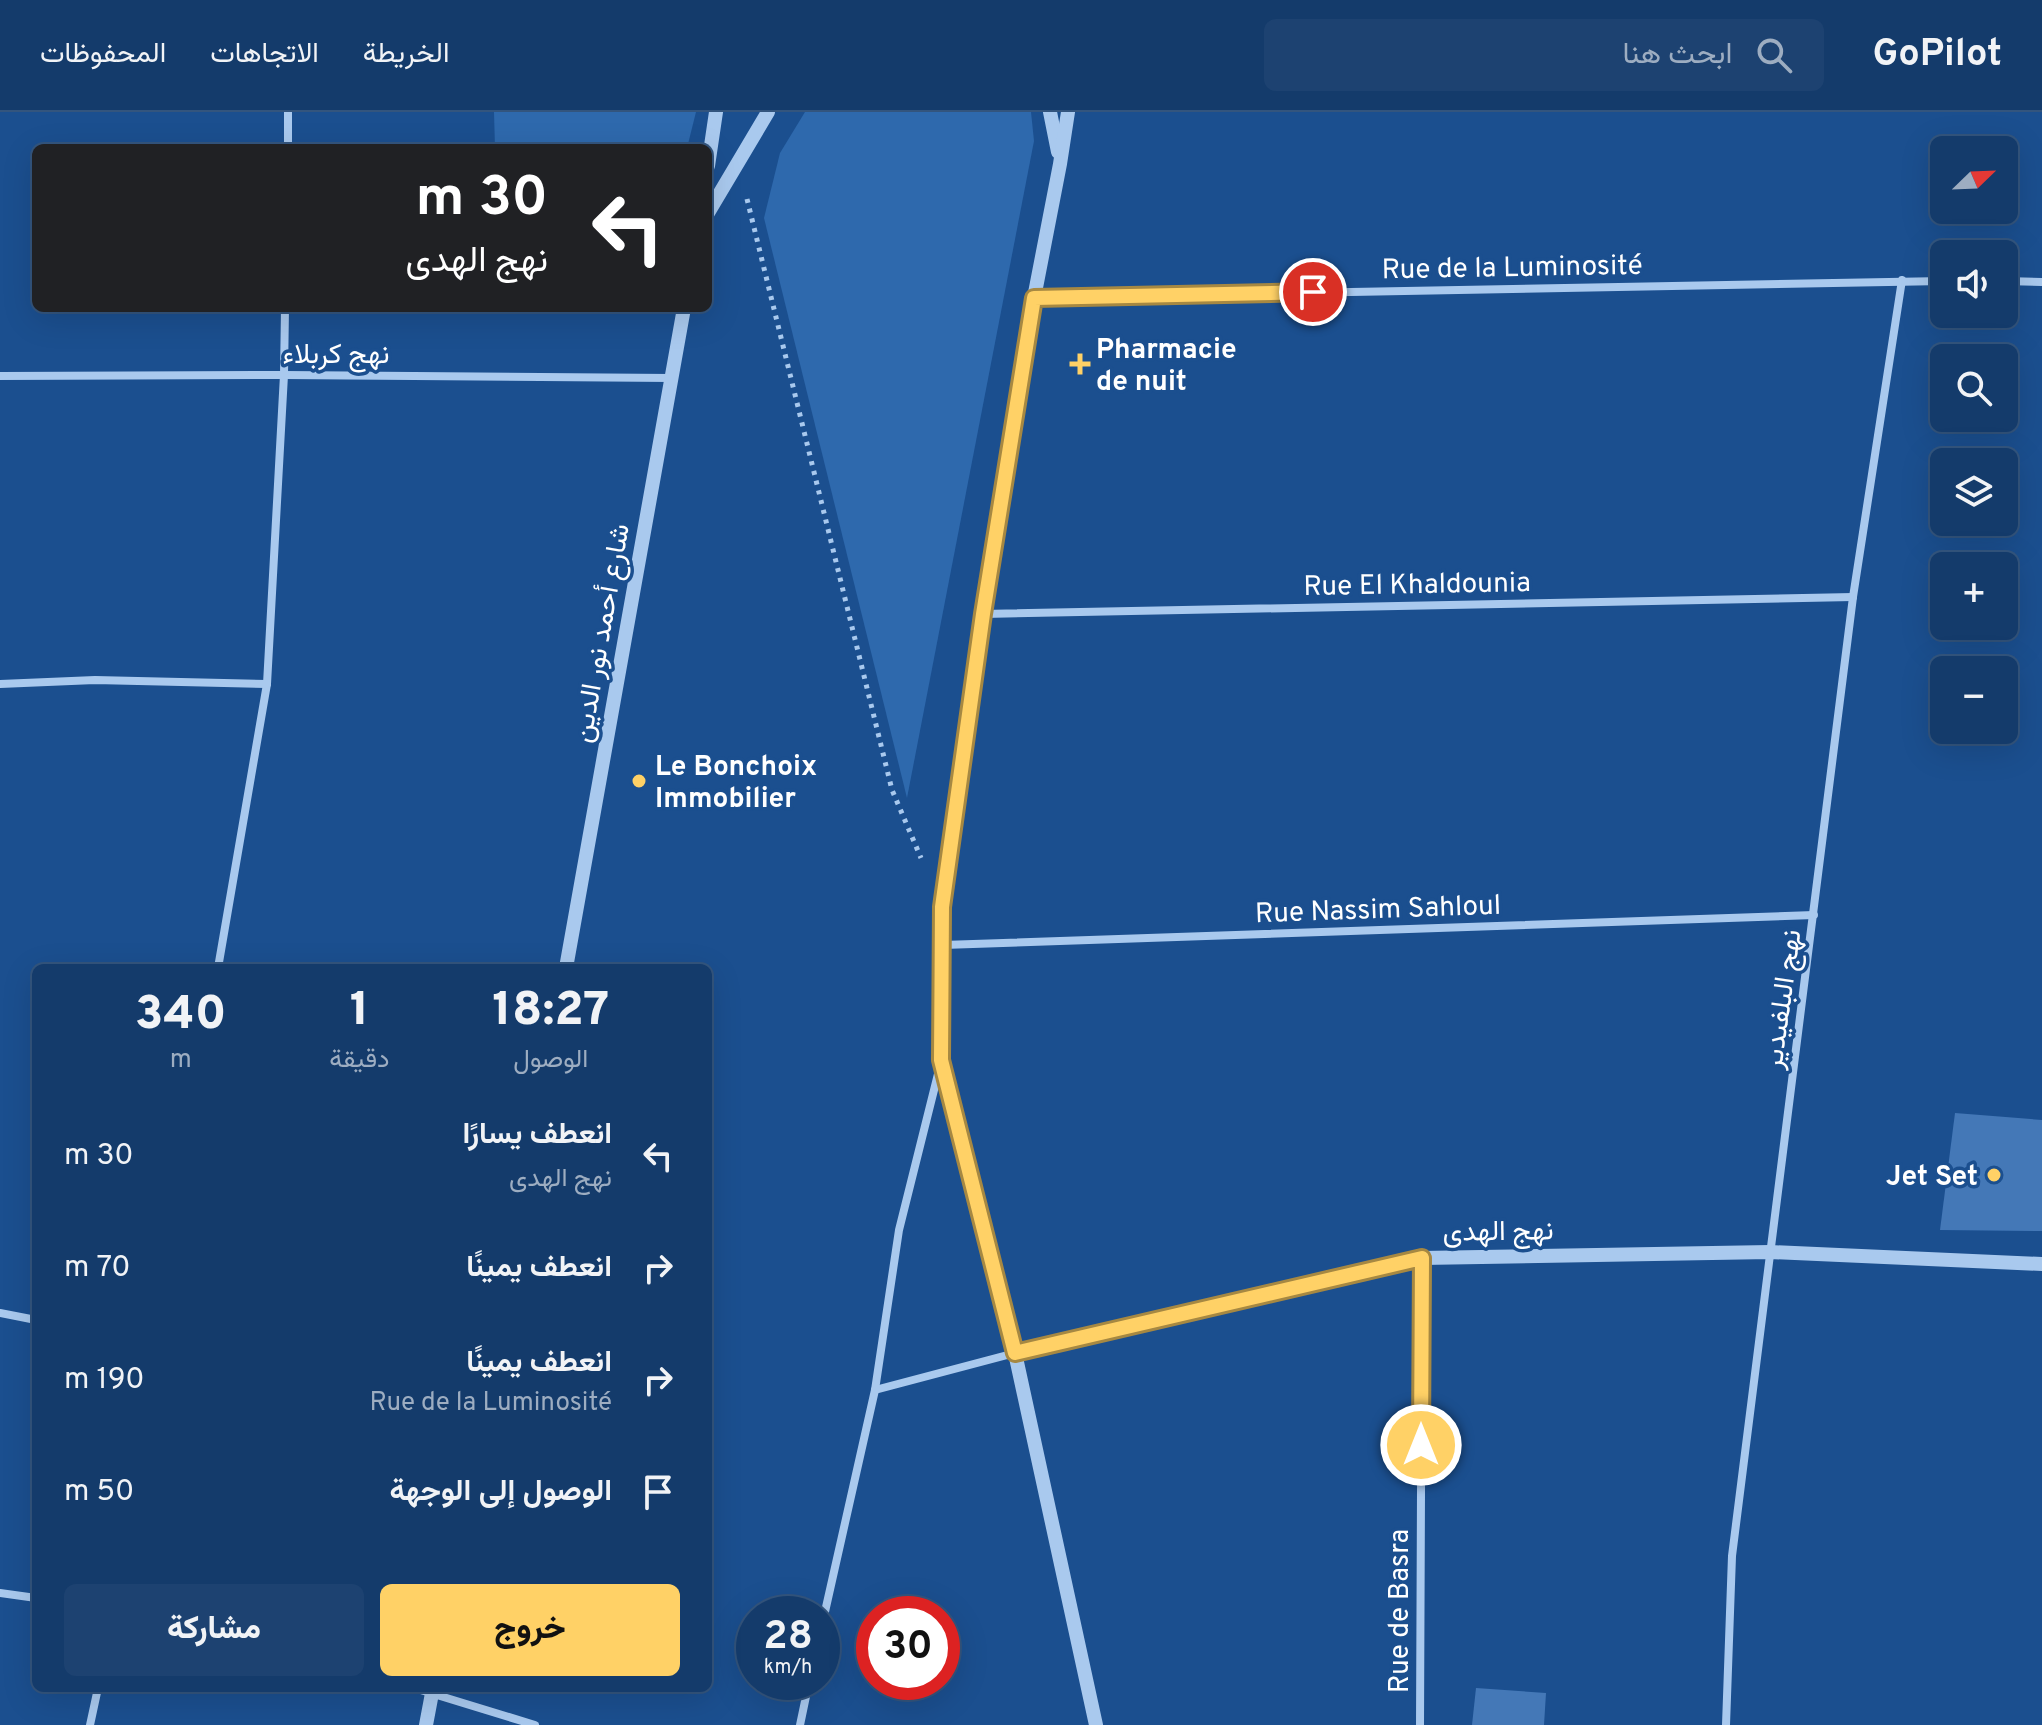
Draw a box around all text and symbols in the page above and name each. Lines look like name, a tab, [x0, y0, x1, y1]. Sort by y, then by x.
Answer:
search box	[1264, 19, 1824, 91]
text: GoPilot	[1872, 31, 2002, 80]
icon: search	[1752, 33, 1796, 77]
text: المحفوظات	[40, 37, 166, 73]
text: الاتجاهات	[210, 37, 319, 73]
text: الخريطة	[363, 37, 449, 73]
text: ابحث هنا	[1622, 37, 1732, 74]
north arrow	[1930, 136, 2018, 224]
map controls	[1930, 136, 2018, 744]
text: 30 m	[415, 165, 548, 235]
icon: left	[576, 176, 680, 280]
text: نهج الهدى	[405, 239, 548, 285]
button: sound	[1930, 240, 2018, 328]
street label: Rue de la Luminosité	[1381, 249, 1643, 289]
pin	[1279, 258, 1347, 326]
icon: arrive	[1291, 270, 1335, 314]
place label: Pharmacie de nuit	[1096, 333, 1237, 401]
street label: نهج كربلاء	[283, 338, 389, 374]
button: search	[1930, 344, 2018, 432]
marker: Pharmacie de nuit	[1071, 355, 1089, 373]
button: layers	[1930, 448, 2018, 536]
street label: شارع أحمد نور الدين	[566, 521, 640, 746]
button: +	[1930, 552, 2018, 640]
street label: Rue El Khaldounia	[1303, 566, 1531, 606]
button: −	[1930, 656, 2018, 744]
place label: Le Bonchoix Immobilier	[655, 750, 817, 818]
marker: Le Bonchoix Immobilier	[630, 772, 648, 790]
street label: Rue Nassim Sahloul	[1254, 889, 1502, 933]
street label: نهج البلفيدير	[1756, 927, 1812, 1072]
text: 1	[350, 982, 369, 1042]
text: 18:27	[492, 982, 609, 1042]
text: 340	[135, 986, 227, 1046]
text: m	[170, 1044, 192, 1077]
text: دقيقة	[329, 1044, 390, 1077]
text: الوصول	[513, 1044, 588, 1077]
text: انعطف يسارًا	[463, 1117, 612, 1154]
icon: left	[636, 1134, 680, 1178]
text: 30 m	[64, 1138, 134, 1175]
place label: Jet Set	[1886, 1160, 1978, 1196]
text: نهج الهدى	[509, 1163, 612, 1196]
marker: Jet Set	[1985, 1166, 2003, 1184]
street label: نهج الهدى	[1442, 1214, 1554, 1252]
icon: right	[636, 1246, 680, 1290]
text: 70 m	[64, 1250, 131, 1287]
text: انعطف يمينًا	[466, 1250, 612, 1287]
text: انعطف يمينًا	[466, 1345, 612, 1382]
icon: right	[636, 1358, 680, 1402]
text: 190 m	[64, 1362, 145, 1399]
text: Rue de la Luminosité	[370, 1387, 612, 1420]
position arrow	[1379, 1403, 1463, 1487]
icon: arrive	[636, 1470, 680, 1514]
text: 50 m	[64, 1474, 134, 1511]
text: الوصول إلى الوجهة	[390, 1474, 612, 1511]
street label: Rue de Basra	[1383, 1529, 1419, 1693]
button: مشاركة	[64, 1584, 364, 1676]
button: خروج	[380, 1584, 680, 1676]
speed limit sign: 30	[856, 1596, 960, 1700]
text: 28	[763, 1613, 813, 1663]
text: km/h	[764, 1655, 812, 1681]

